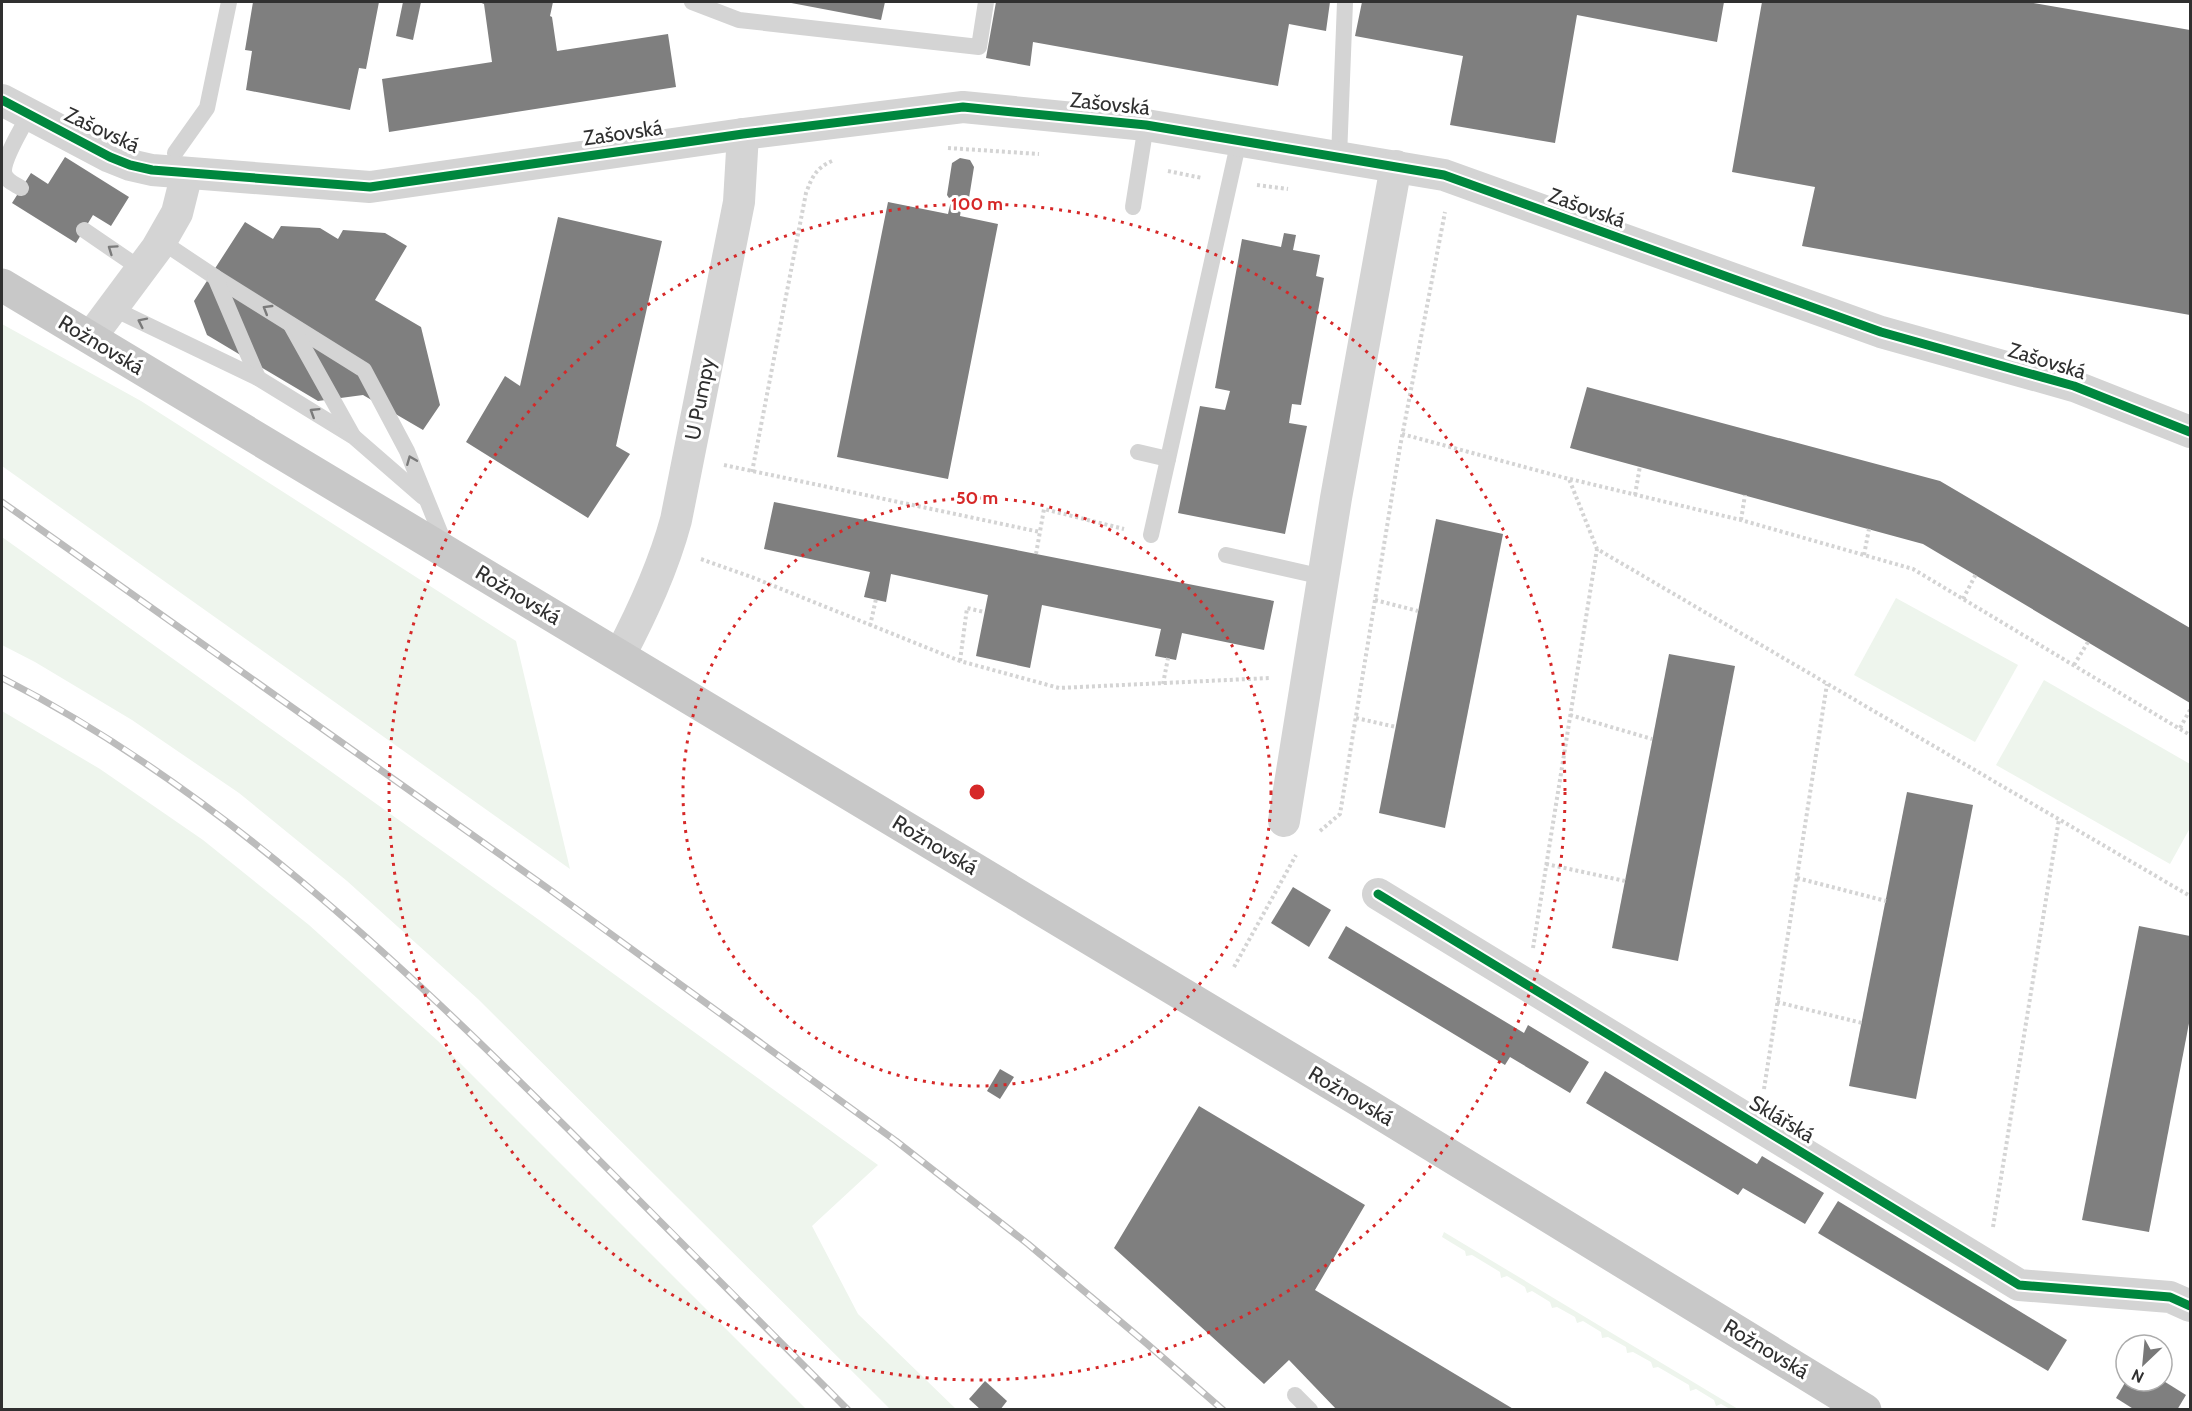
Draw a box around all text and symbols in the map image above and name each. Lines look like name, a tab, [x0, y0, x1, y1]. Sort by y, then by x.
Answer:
street label: Zašovská	[1069, 87, 1151, 120]
street label: Zašovská	[61, 101, 144, 158]
street label: Zašovská	[582, 115, 664, 150]
street label: Zašovská	[1545, 182, 1629, 233]
text: 100 m	[951, 193, 1003, 215]
one-way arrow	[108, 245, 119, 256]
one-way arrow	[263, 306, 274, 317]
street label: Rožnovská	[54, 309, 148, 380]
one-way arrow	[137, 317, 148, 329]
street label: Zašovská	[2005, 337, 2089, 384]
street label: U Pumpy	[679, 355, 720, 442]
one-way arrow	[310, 408, 320, 420]
one-way arrow	[406, 456, 418, 467]
text: 50 m	[956, 487, 998, 509]
street label: Rožnovská	[471, 559, 565, 630]
centre of rings	[967, 782, 987, 802]
street label: Rožnovská	[888, 809, 982, 880]
street label: Rožnovská	[1304, 1060, 1398, 1131]
street label: Sklářská	[1745, 1089, 1819, 1148]
street label: Rožnovská	[1719, 1313, 1813, 1384]
north arrow	[2114, 1333, 2174, 1393]
text: N	[2128, 1365, 2147, 1387]

